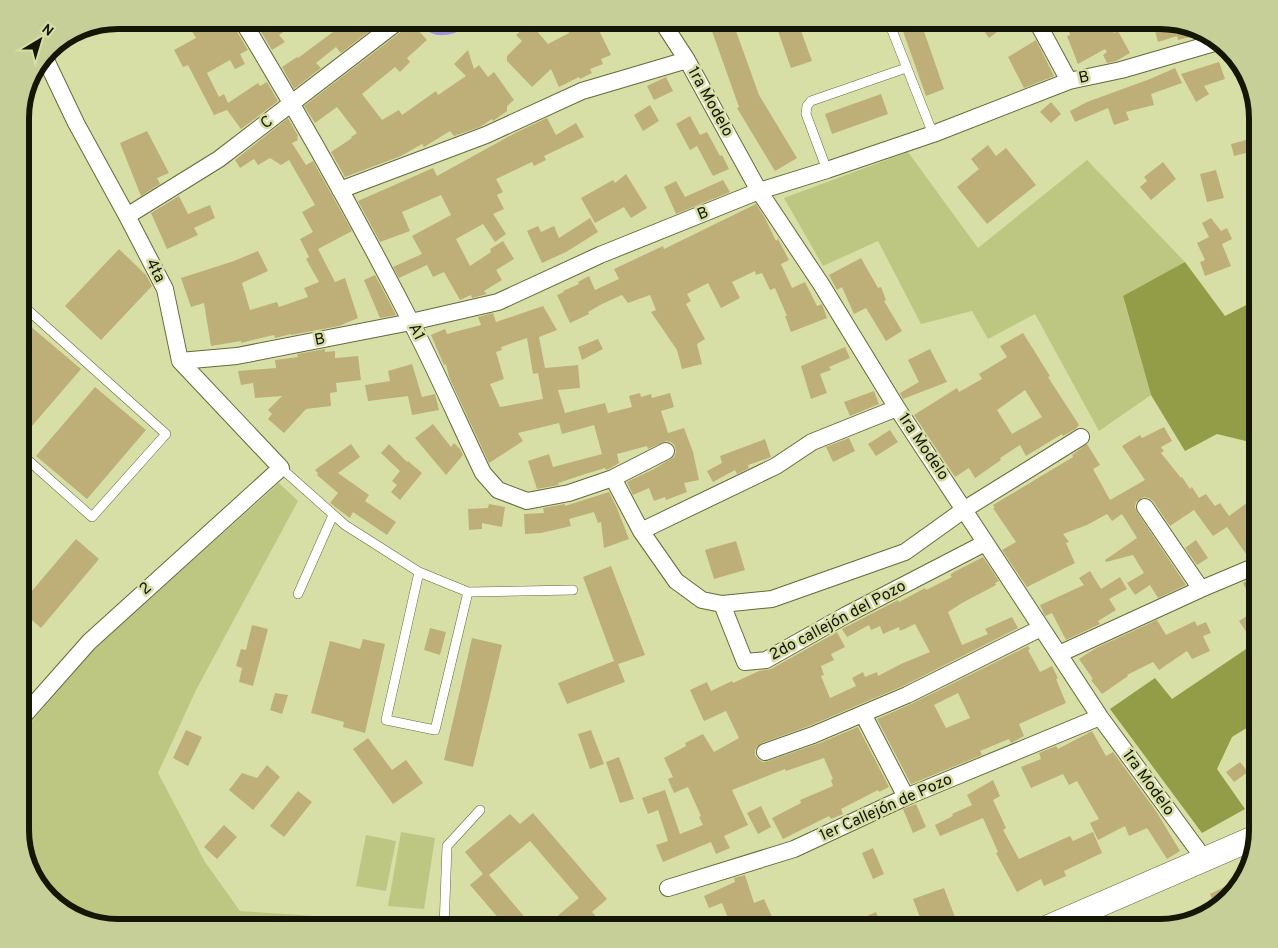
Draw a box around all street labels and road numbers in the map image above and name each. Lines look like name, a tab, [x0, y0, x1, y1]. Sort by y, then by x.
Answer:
street label: 1ra Modelo	[683, 64, 737, 141]
street label: B	[1077, 67, 1091, 89]
street label: C	[257, 112, 277, 134]
street label: B	[694, 203, 712, 225]
street label: 4ta	[141, 256, 169, 286]
street label: A1	[403, 320, 429, 344]
street label: B	[313, 329, 327, 351]
street label: 1ra Modelo	[893, 410, 953, 484]
street label: 2do callejón del Pozo	[766, 577, 910, 665]
street label: 2	[136, 578, 156, 600]
street label: 1ra Modelo	[1117, 746, 1179, 820]
street label: 1er Callejón de Pozo	[816, 770, 956, 846]

